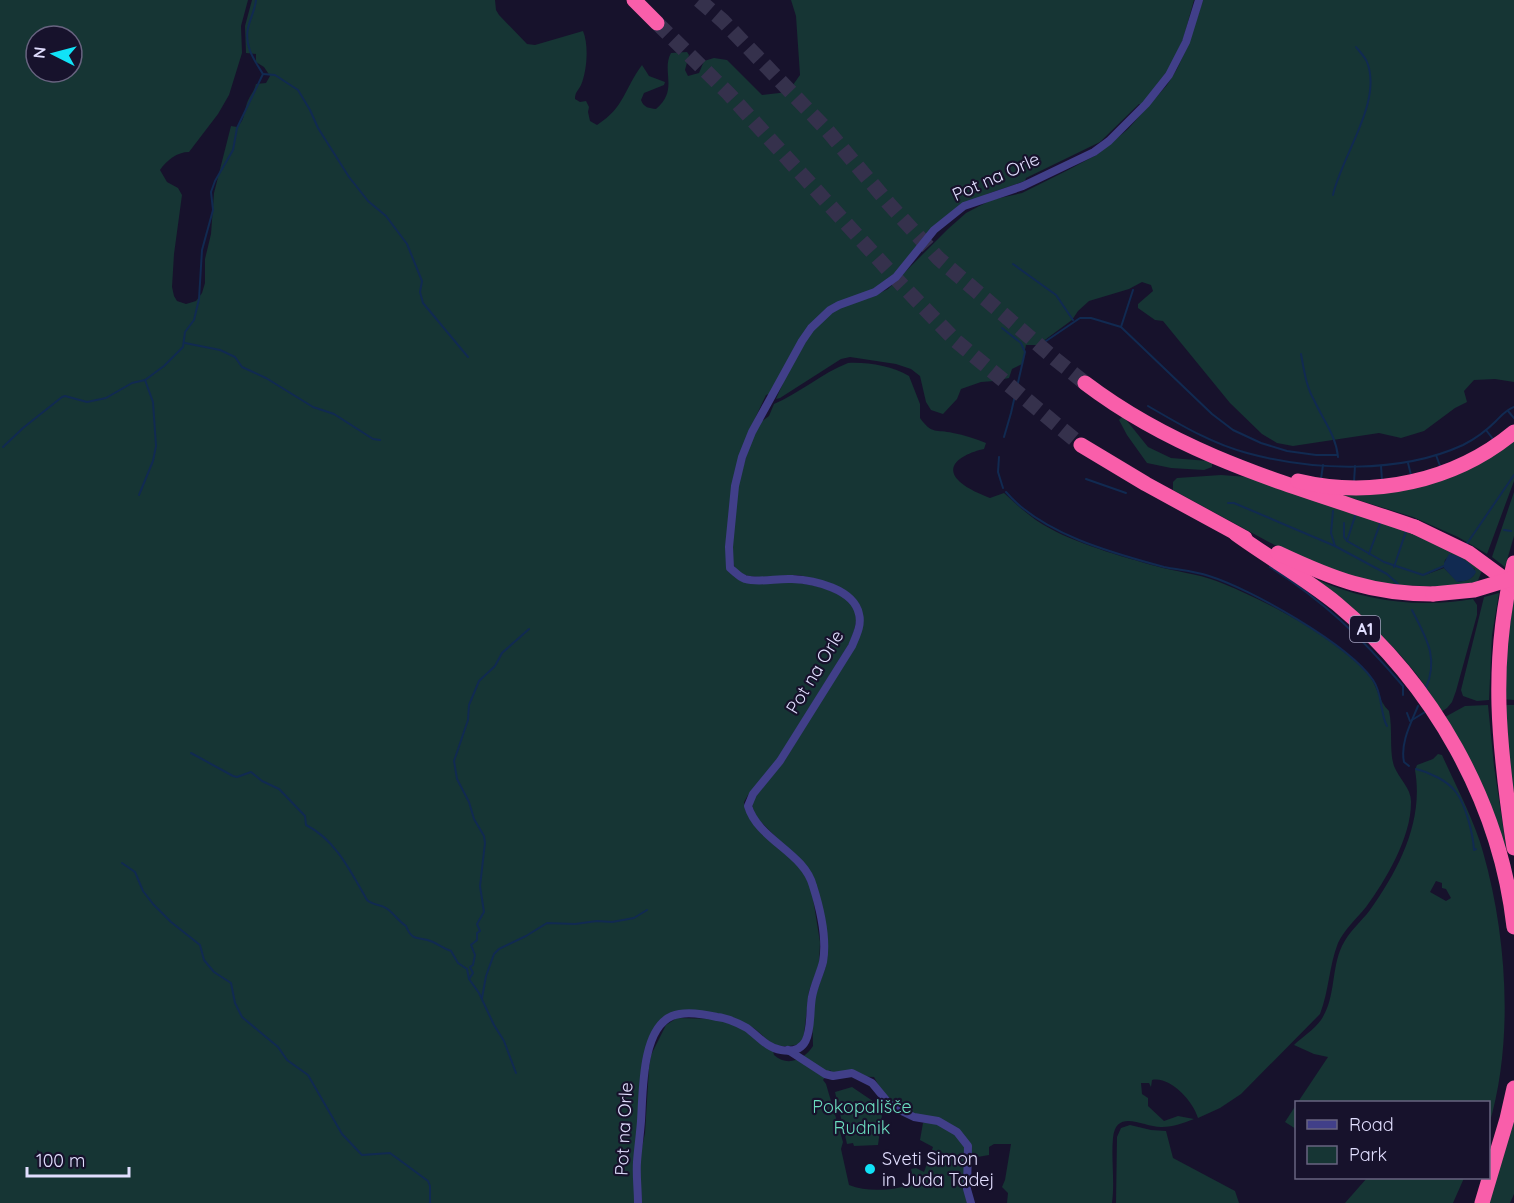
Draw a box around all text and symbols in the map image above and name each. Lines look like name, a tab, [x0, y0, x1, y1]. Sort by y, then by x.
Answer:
north arrow	[24, 24, 84, 84]
text: N	[29, 46, 50, 59]
street label: Pot na Orle	[948, 147, 1043, 206]
road number: A1	[1350, 616, 1380, 642]
street label: Pot na Orle	[781, 626, 849, 718]
street label: Pot na Orle	[610, 1082, 637, 1176]
park label: Pokopališče Rudnik	[812, 1095, 912, 1139]
legend	[1295, 1101, 1490, 1179]
text: Road	[1349, 1113, 1394, 1136]
scale bar	[27, 1140, 129, 1178]
text: Park	[1349, 1143, 1387, 1166]
place label: Sveti Simon in Juda Tadej	[882, 1147, 994, 1191]
text: 100 m	[36, 1149, 85, 1172]
marker: Sveti Simon in Juda Tadej	[863, 1162, 877, 1176]

